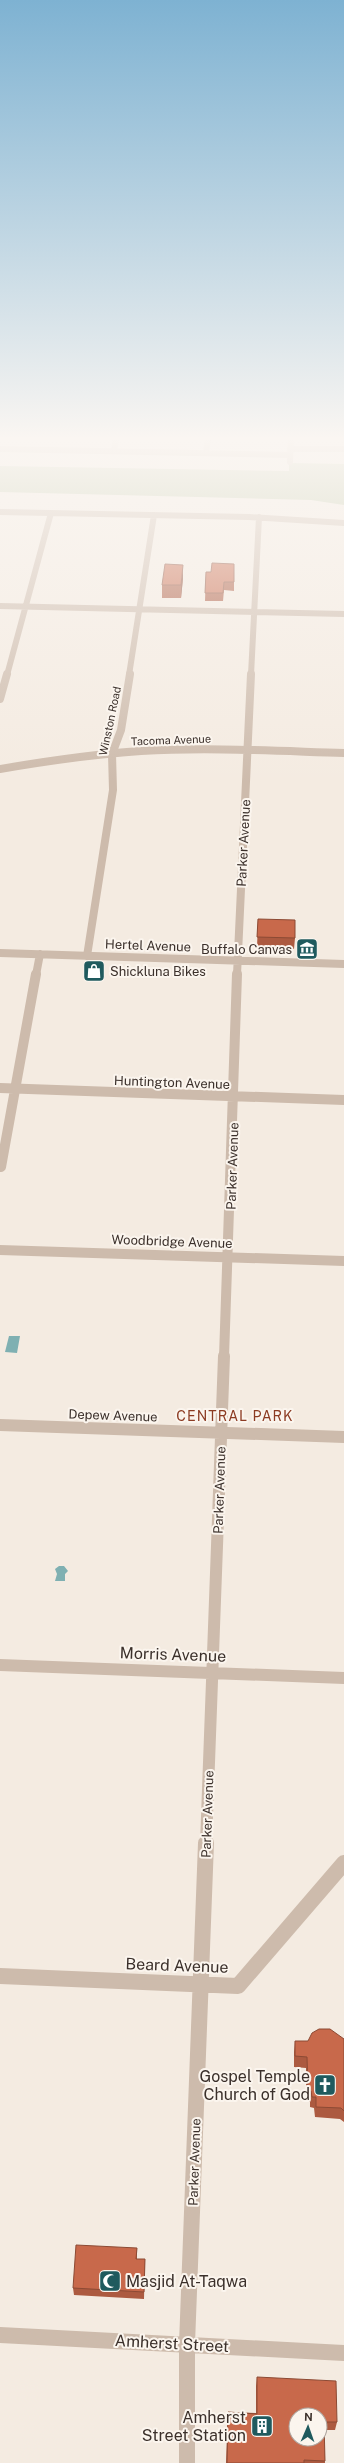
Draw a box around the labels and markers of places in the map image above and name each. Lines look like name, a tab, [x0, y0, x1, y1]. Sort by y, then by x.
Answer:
museum icon: Buffalo Canvas	[294, 936, 320, 962]
place label: Buffalo Canvas	[201, 942, 292, 957]
shop icon: Shickluna Bikes	[81, 958, 107, 984]
place label: Shickluna Bikes	[110, 964, 206, 979]
place label: Gospel Temple Church of God	[200, 2067, 310, 2104]
church icon: Gospel Temple Church of God	[312, 2072, 338, 2098]
mosque icon: Masjid At-Taqwa	[97, 2268, 123, 2294]
place label: Masjid At-Taqwa	[126, 2272, 247, 2291]
place label: Amherst Street Station	[142, 2408, 246, 2445]
building icon: Amherst Street Station	[249, 2413, 275, 2439]

